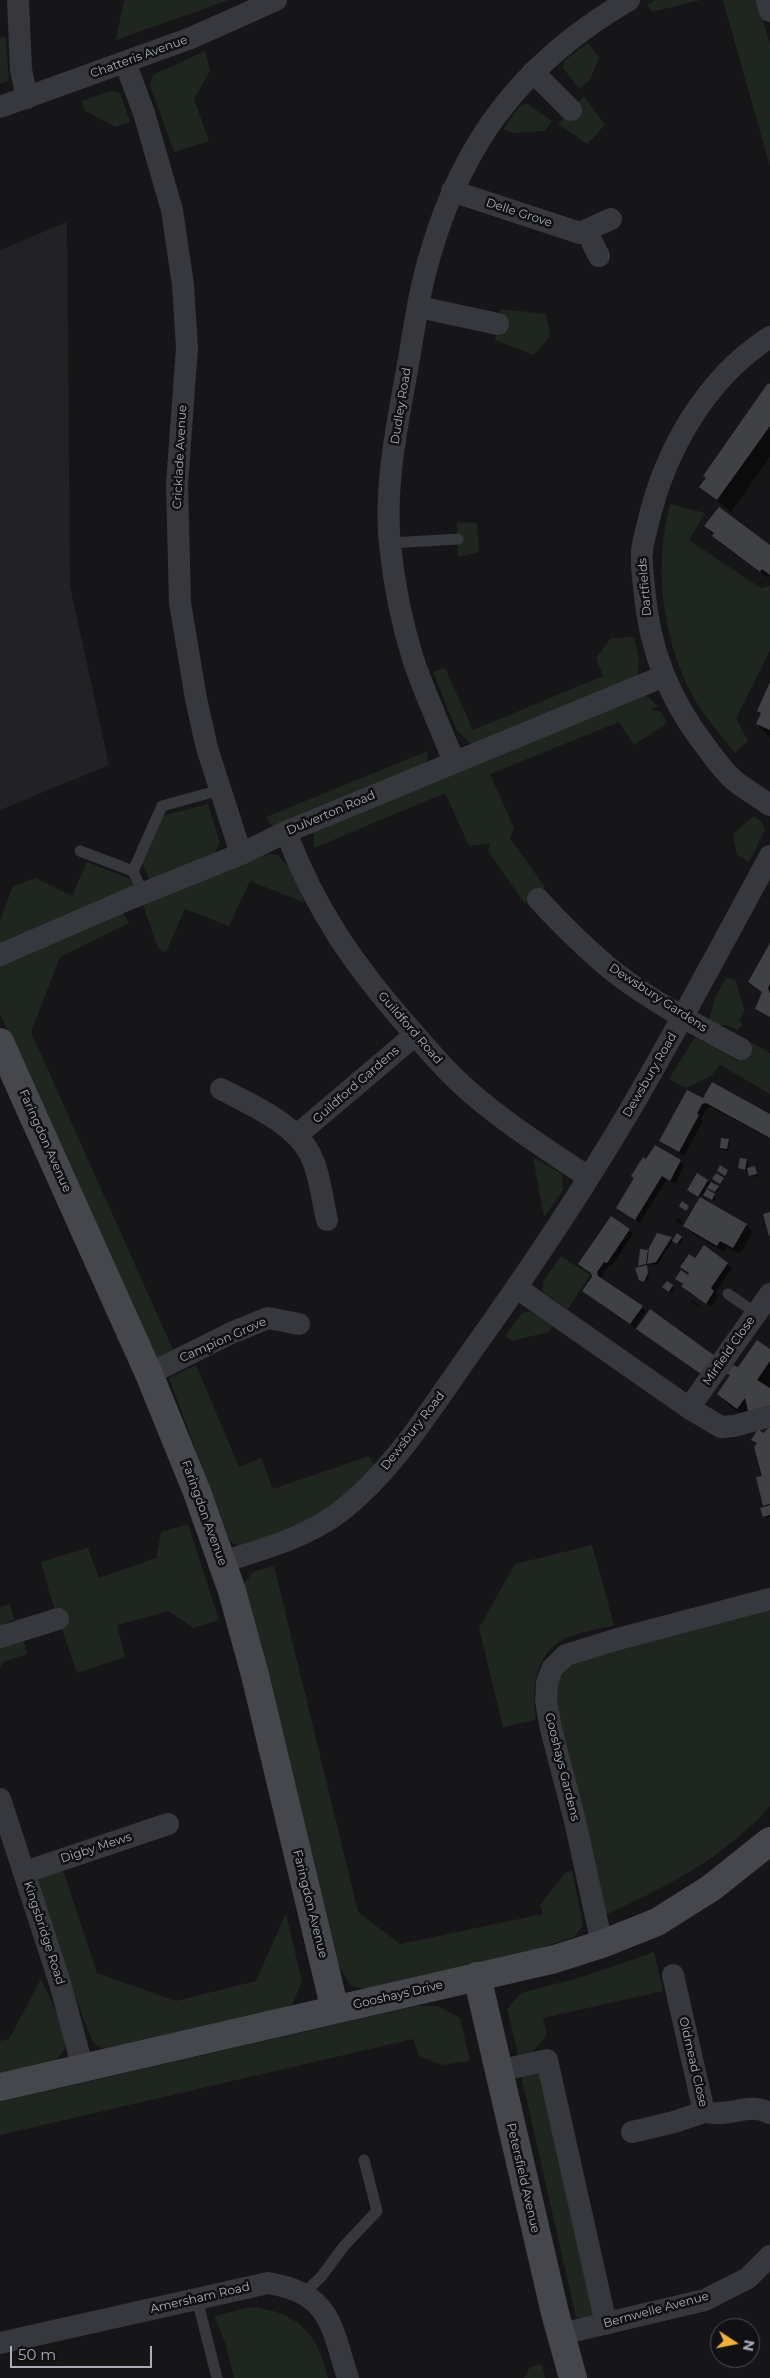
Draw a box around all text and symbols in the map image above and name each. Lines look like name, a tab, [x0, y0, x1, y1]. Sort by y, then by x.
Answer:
street label: Chatteris Avenue	[88, 33, 190, 81]
street label: Delle Grove	[484, 196, 554, 230]
street label: Dudley Road	[388, 367, 414, 445]
street label: Cricklade Avenue	[170, 404, 190, 510]
street label: Dartfields	[635, 557, 655, 617]
street label: Dulverton Road	[285, 788, 377, 838]
street label: Dewsbury Gardens	[606, 961, 710, 1035]
street label: Guildford Road	[375, 989, 445, 1067]
street label: Dewsbury Road	[620, 1030, 680, 1120]
street label: Guildford Gardens	[310, 1044, 402, 1126]
street label: Faringdon Avenue	[16, 1087, 74, 1195]
street label: Campion Grove	[177, 1314, 269, 1366]
street label: Mirfield Close	[700, 1314, 758, 1388]
street label: Dewsbury Road	[378, 1389, 448, 1473]
street label: Faringdon Avenue	[178, 1458, 230, 1568]
street label: Gooshays Gardens	[542, 1711, 582, 1823]
street label: Digby Mews	[59, 1830, 133, 1866]
street label: Faringdon Avenue	[290, 1848, 330, 1960]
street label: Kingsbridge Road	[20, 1879, 68, 1987]
street label: Gooshays Drive	[352, 1978, 444, 2012]
street label: Oldmead Close	[676, 2016, 710, 2108]
street label: Petersfield Avenue	[503, 2122, 543, 2234]
street label: Amersham Road	[149, 2280, 251, 2316]
street label: Bernwelle Avenue	[602, 2289, 710, 2331]
north arrow	[710, 2318, 760, 2368]
scale bar	[12, 2336, 155, 2368]
text: N	[739, 2338, 759, 2353]
text: 50 m	[18, 2345, 56, 2364]

